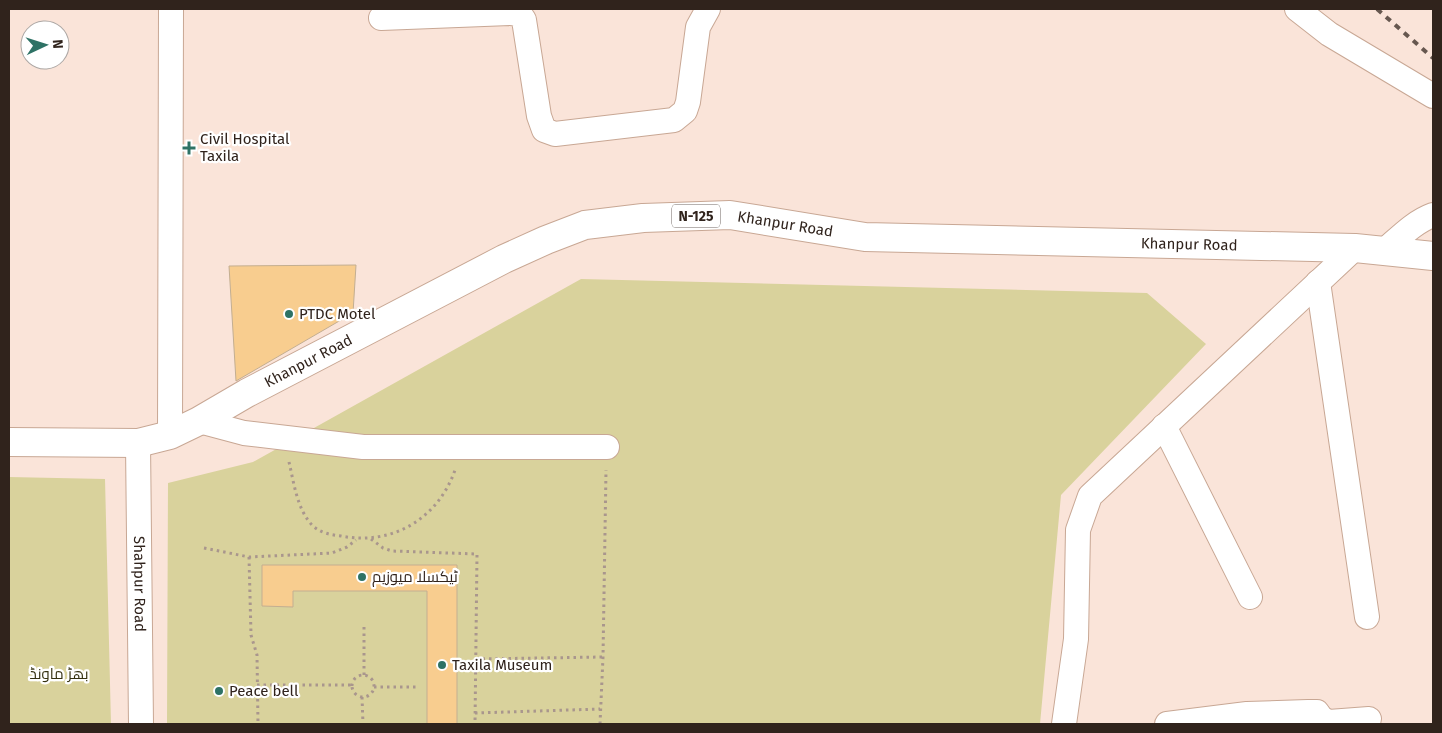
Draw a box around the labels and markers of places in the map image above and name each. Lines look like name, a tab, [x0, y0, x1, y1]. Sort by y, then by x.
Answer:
place label: Civil Hospital Taxila	[200, 130, 290, 165]
marker: Civil Hospital Taxila	[182, 141, 196, 155]
place label: PTDC Motel	[299, 305, 376, 323]
marker: PTDC Motel	[283, 308, 295, 320]
place label: ٹیکسلا میوزیم	[372, 568, 458, 587]
marker: ٹیکسلا میوزیم	[356, 571, 368, 583]
place label: Taxila Museum	[452, 656, 552, 674]
marker: Taxila Museum	[436, 659, 448, 671]
place label: Peace bell	[229, 682, 299, 700]
marker: Peace bell	[213, 685, 225, 697]

